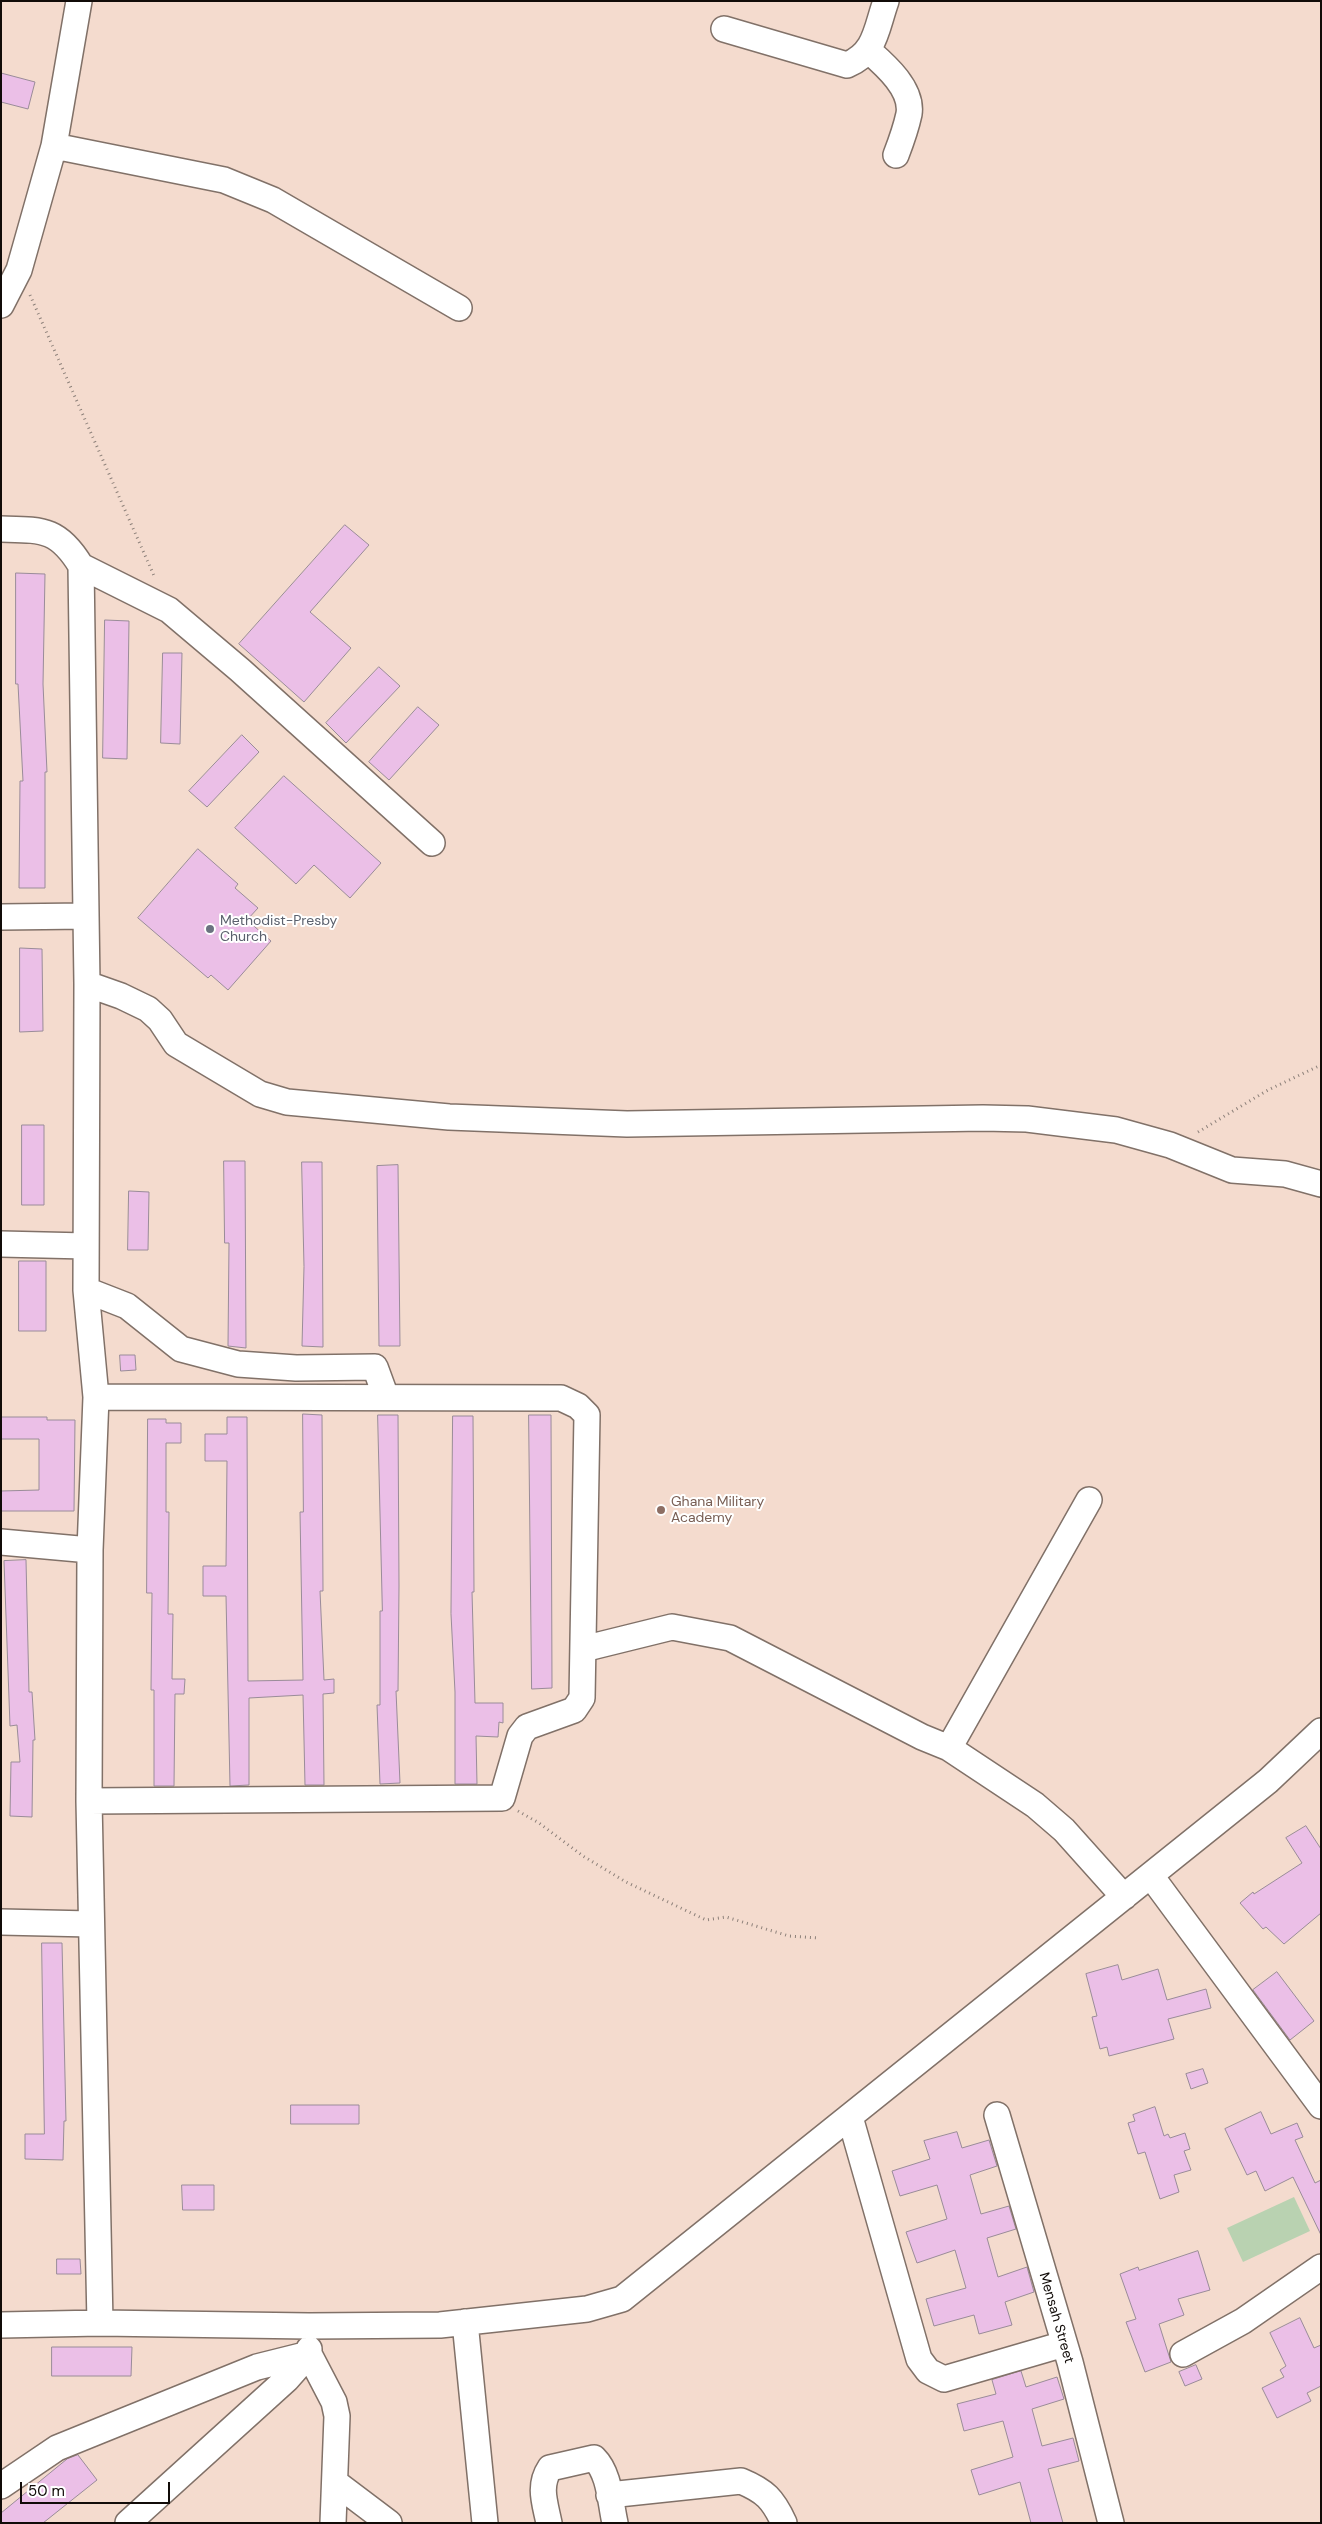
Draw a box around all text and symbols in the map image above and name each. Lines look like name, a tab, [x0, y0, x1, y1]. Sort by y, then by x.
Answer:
place label: Methodist-Presby Church	[220, 913, 337, 946]
marker: Methodist-Presby Church	[204, 923, 216, 935]
place label: Ghana Military Academy	[671, 1494, 764, 1526]
marker: Ghana Military Academy	[655, 1504, 667, 1516]
street label: Mensah Street	[1035, 2271, 1077, 2365]
scale bar	[22, 2472, 172, 2504]
text: 50 m	[28, 2481, 65, 2501]

